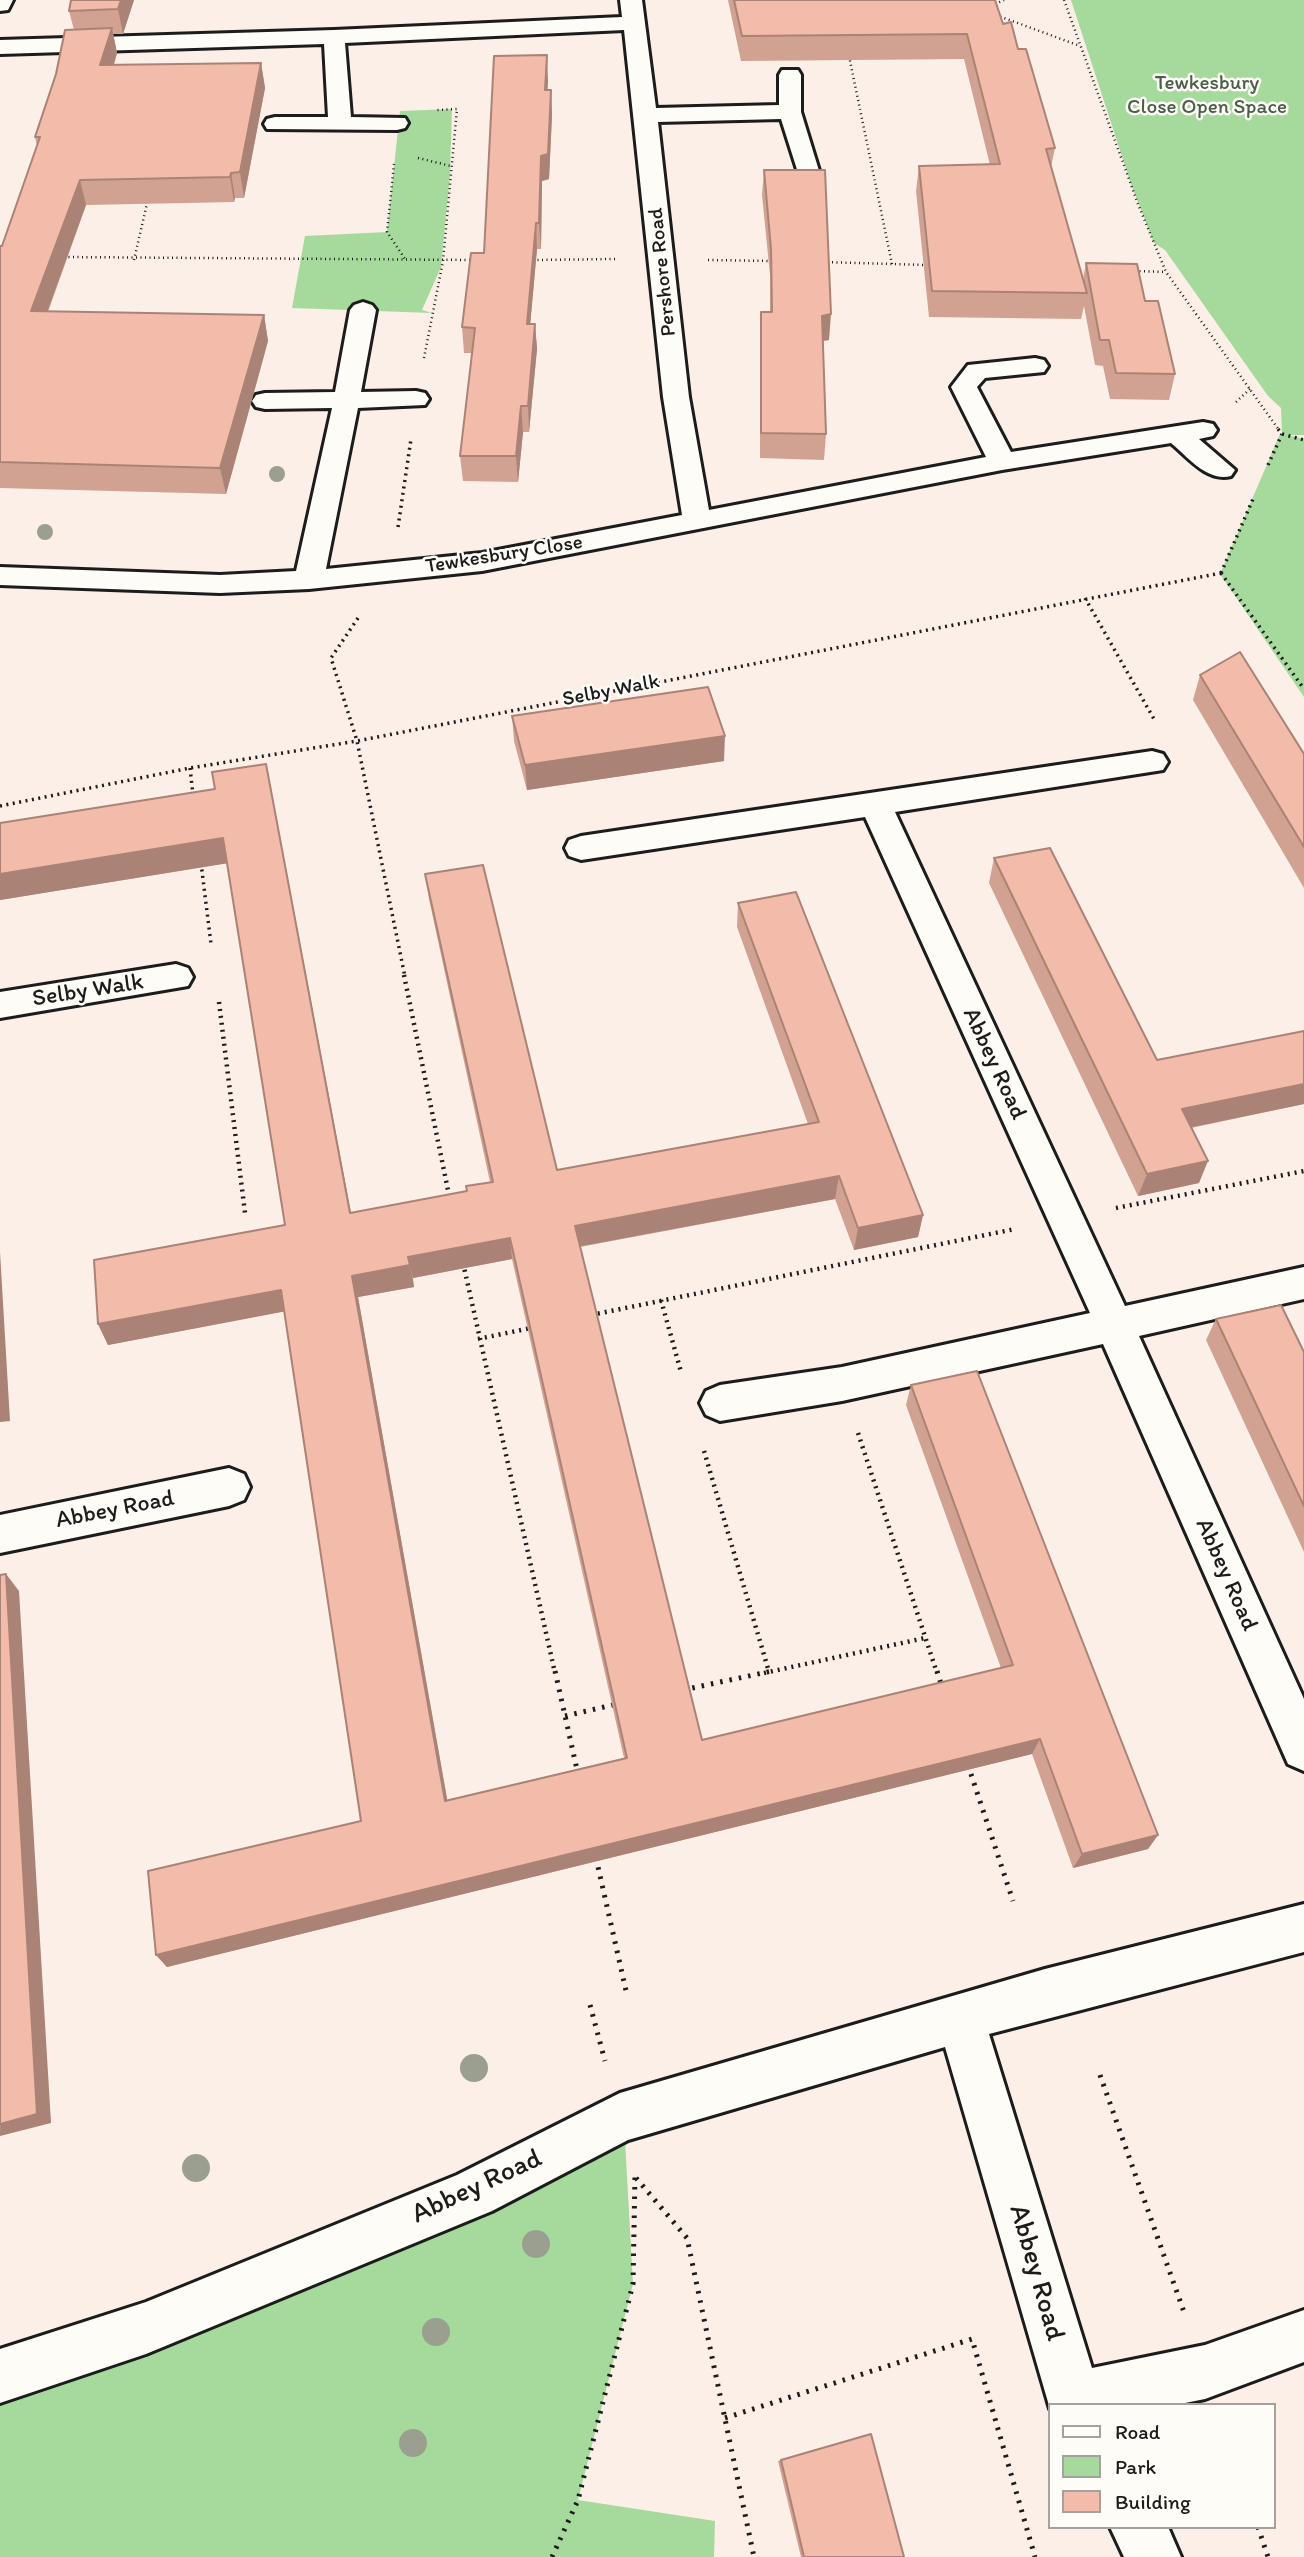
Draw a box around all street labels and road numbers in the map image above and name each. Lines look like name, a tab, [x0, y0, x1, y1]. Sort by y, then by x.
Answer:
street label: Pershore Road	[644, 206, 682, 338]
street label: Tewkesbury Close	[424, 530, 584, 580]
street label: Selby Walk	[560, 669, 662, 713]
street label: Selby Walk	[30, 968, 146, 1014]
street label: Abbey Road	[956, 1003, 1032, 1125]
street label: Abbey Road	[53, 1484, 177, 1536]
street label: Abbey Road	[1188, 1514, 1264, 1636]
street label: Abbey Road	[406, 2142, 548, 2232]
street label: Abbey Road	[1001, 2201, 1071, 2345]

